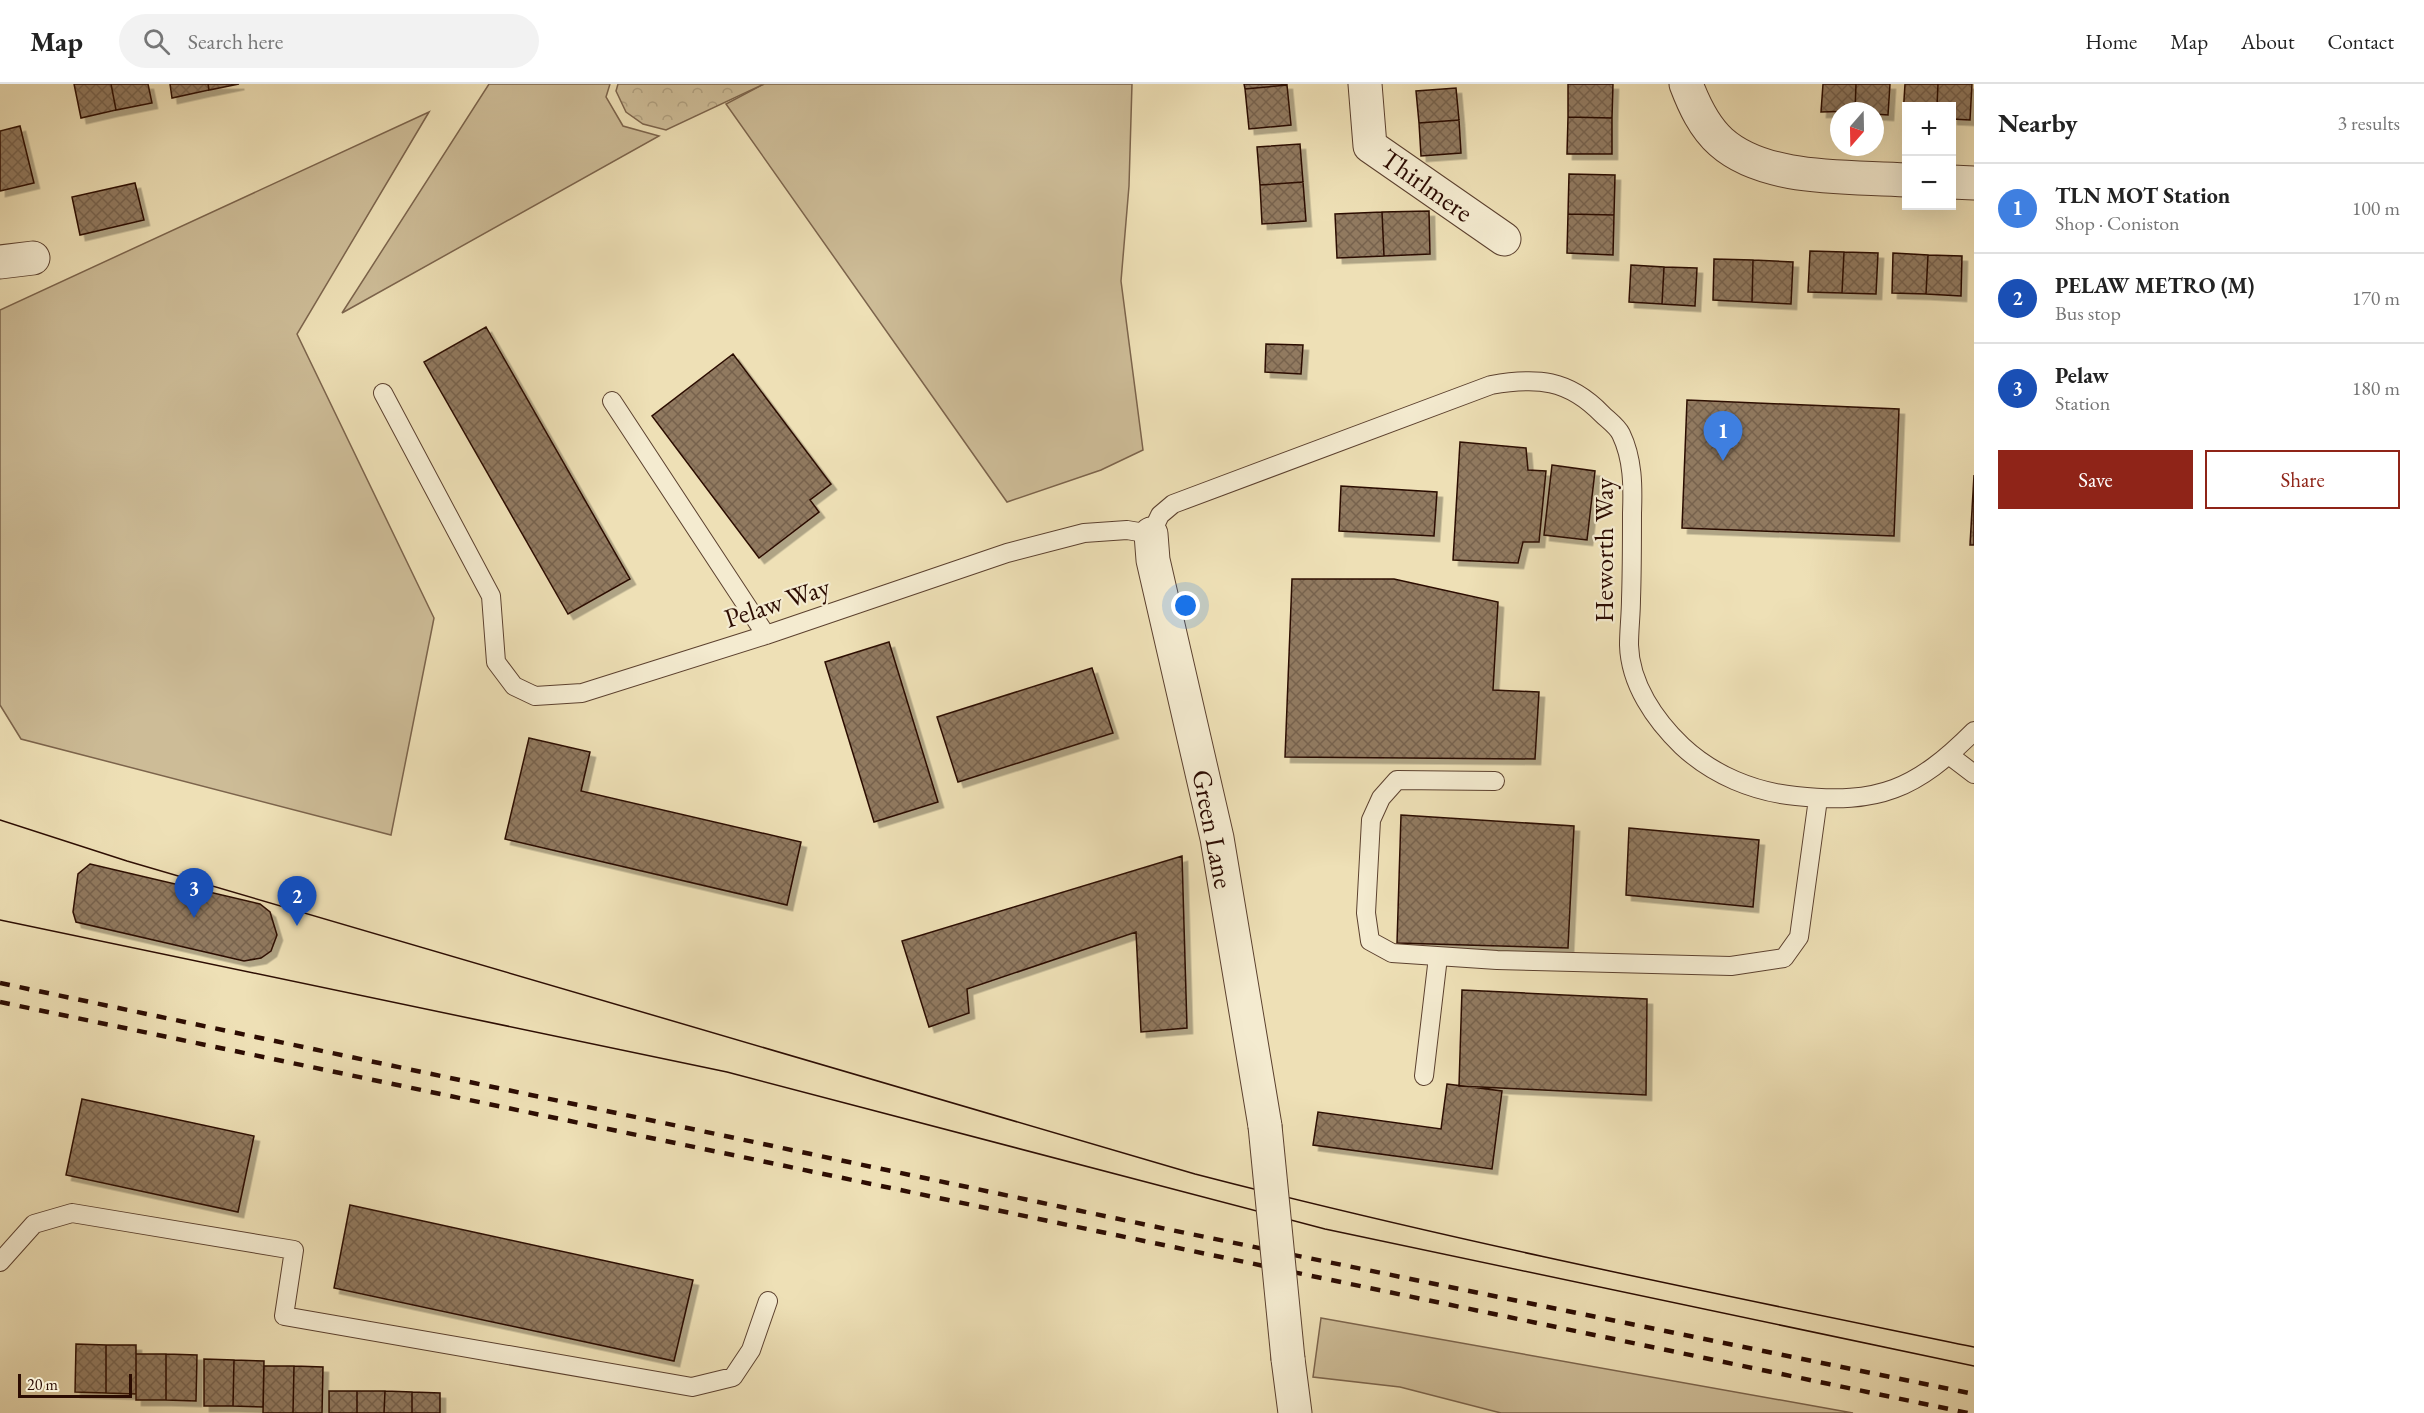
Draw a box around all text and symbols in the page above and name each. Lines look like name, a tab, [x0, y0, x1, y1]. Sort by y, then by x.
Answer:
search box	[119, 14, 539, 68]
text: Map	[30, 23, 83, 59]
icon: search	[140, 25, 173, 58]
text: Search here	[188, 27, 283, 56]
text: Home	[2085, 28, 2137, 55]
text: Map	[2170, 28, 2208, 55]
text: About	[2241, 28, 2294, 55]
text: Contact	[2327, 28, 2394, 55]
north arrow	[1830, 102, 1884, 156]
map controls	[1902, 102, 1956, 210]
button: +	[1902, 102, 1956, 156]
text: Nearby	[1998, 106, 2078, 140]
text: 3 results	[2337, 110, 2400, 136]
street label: Thirlmere	[1374, 140, 1480, 230]
button: −	[1902, 156, 1956, 210]
text: TLN MOT Station	[2055, 181, 2230, 210]
text: 1	[2012, 195, 2023, 221]
text: 100 m	[2352, 195, 2400, 221]
text: Shop · Coniston	[2055, 210, 2180, 236]
text: PELAW METRO (M)	[2055, 271, 2254, 300]
text: 2	[2012, 285, 2023, 311]
text: 170 m	[2352, 285, 2400, 311]
text: Bus stop	[2055, 300, 2121, 326]
text: Pelaw	[2055, 361, 2109, 390]
text: 3	[2012, 375, 2023, 401]
text: 180 m	[2352, 375, 2400, 401]
text: Station	[2055, 390, 2110, 416]
pin: 1	[1704, 412, 1742, 461]
button: Save	[1998, 450, 2193, 509]
button: Share	[2205, 450, 2400, 509]
street label: Heworth Way	[1586, 477, 1621, 622]
street label: Pelaw Way	[720, 568, 834, 635]
your location	[1171, 591, 1200, 620]
street label: Green Lane	[1184, 767, 1242, 891]
pin: 3	[174, 868, 214, 918]
pin: 2	[278, 876, 316, 926]
scale bar	[18, 1371, 132, 1398]
text: 20 m	[27, 1374, 58, 1395]

